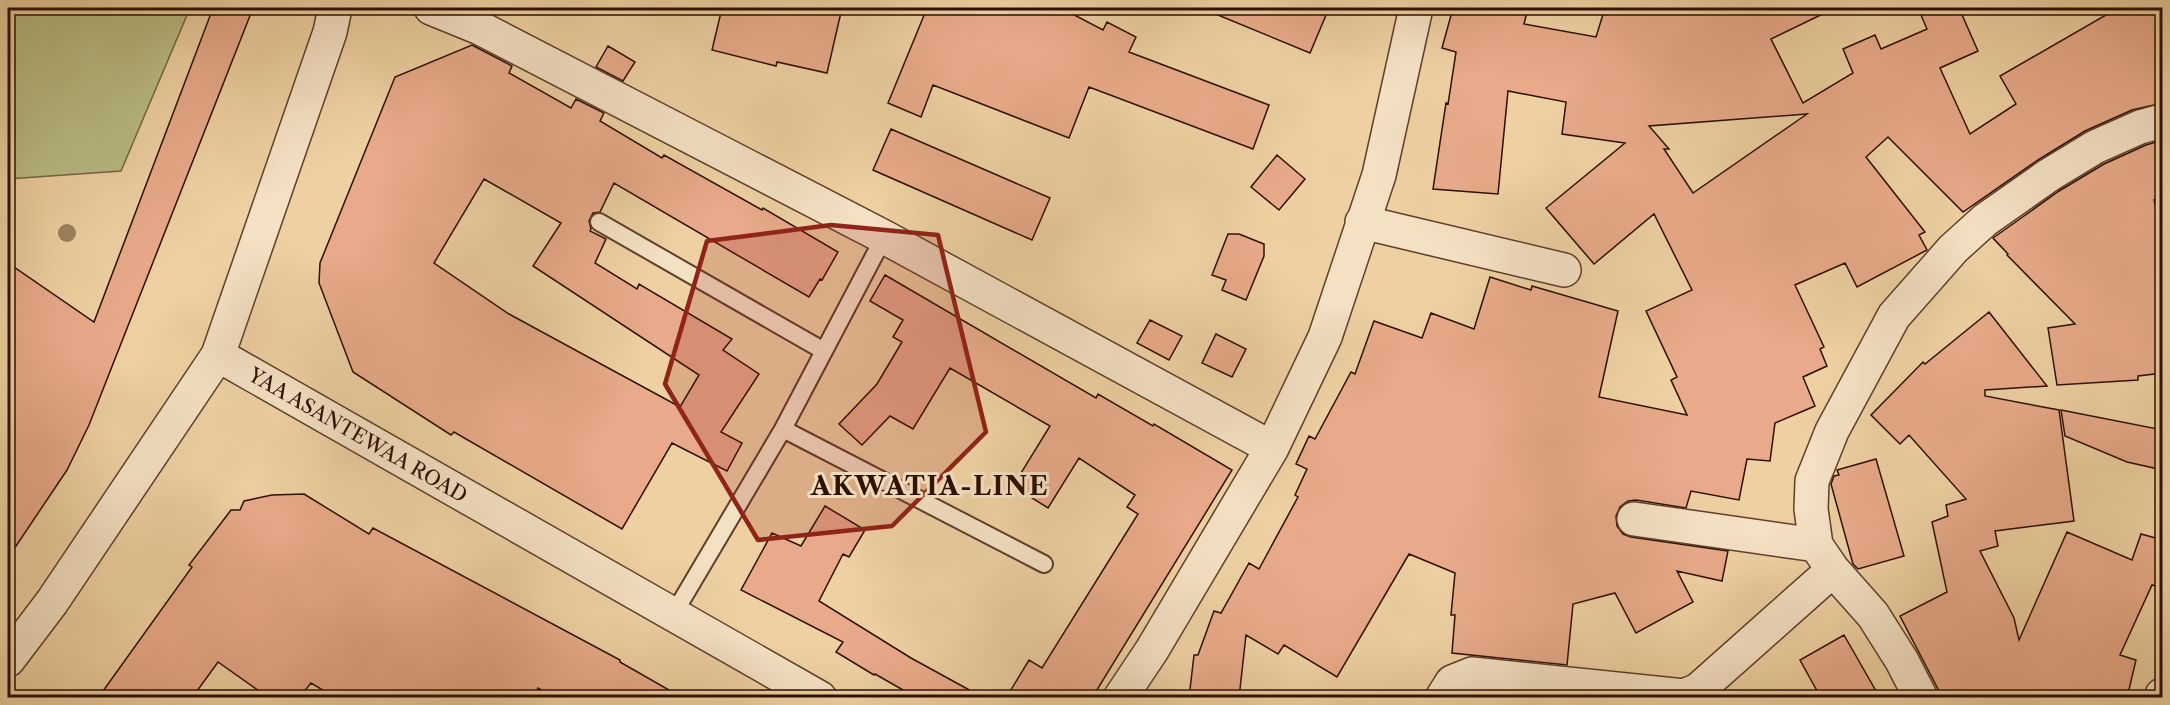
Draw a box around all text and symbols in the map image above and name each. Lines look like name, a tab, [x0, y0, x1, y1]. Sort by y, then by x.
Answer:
street label: YAA ASANTEWAA ROAD	[243, 362, 472, 508]
district label: AKWATIA-LINE	[810, 470, 1049, 502]

